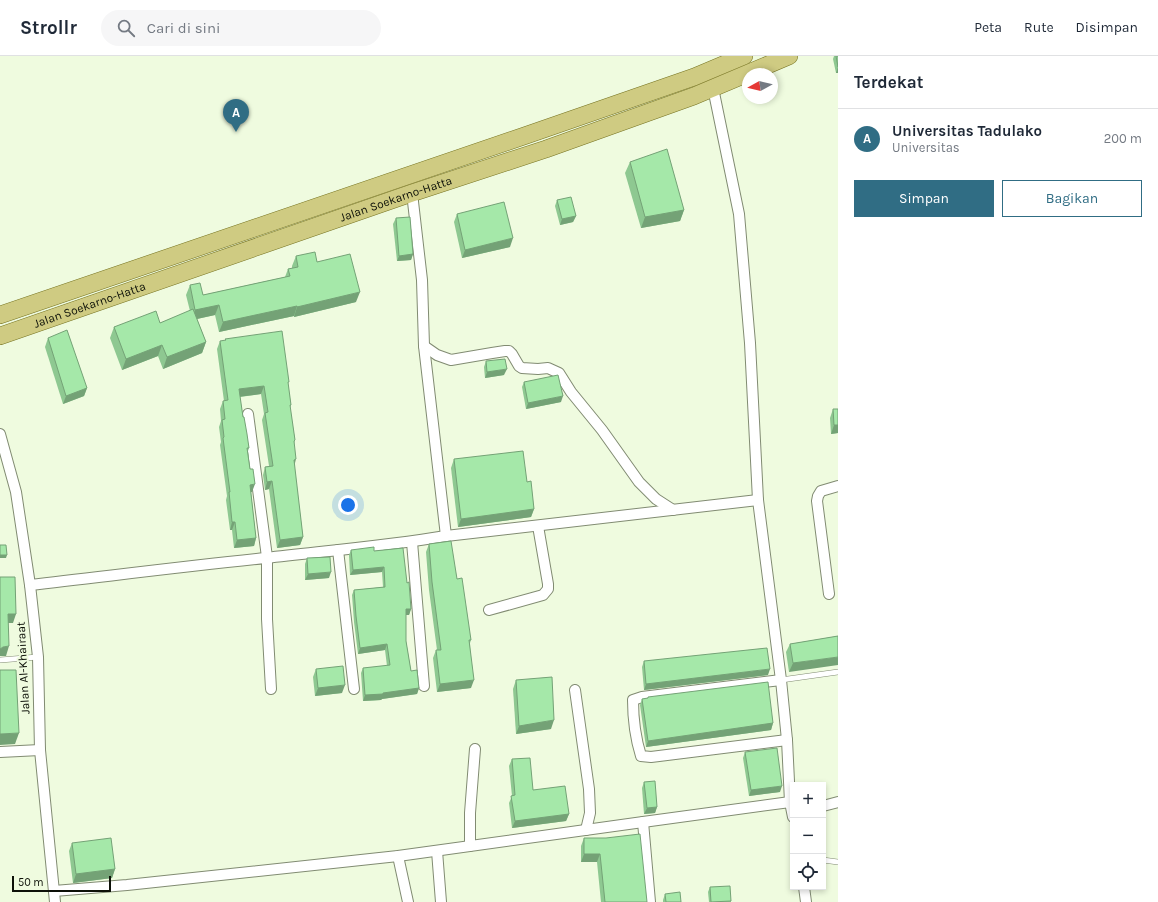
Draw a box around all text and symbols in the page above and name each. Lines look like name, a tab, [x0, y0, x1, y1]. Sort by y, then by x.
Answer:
search box	[101, 10, 381, 46]
text: Strollr	[20, 17, 77, 39]
icon: search	[115, 17, 137, 39]
text: Cari di sini	[147, 19, 221, 37]
text: Peta	[974, 19, 1002, 36]
text: Rute	[1024, 19, 1054, 36]
text: Disimpan	[1076, 19, 1138, 36]
north arrow	[742, 68, 778, 104]
text: Terdekat	[854, 72, 923, 92]
pin: A	[223, 99, 249, 132]
text: Universitas Tadulako	[892, 122, 1042, 140]
text: A	[863, 131, 871, 146]
text: 200 m	[1104, 131, 1142, 146]
text: Universitas	[892, 140, 960, 155]
street label: Jalan Soekarno-Hatta	[338, 173, 454, 224]
button: Simpan	[854, 180, 994, 217]
button: Bagikan	[1002, 180, 1142, 217]
street label: Jalan Soekarno-Hatta	[32, 279, 148, 331]
your location	[338, 495, 358, 515]
street label: Jalan Al-Khairaat	[14, 621, 32, 715]
map controls	[790, 782, 826, 890]
button: +	[790, 782, 826, 818]
button: −	[790, 818, 826, 854]
button: locate	[790, 854, 826, 890]
scale bar	[12, 874, 111, 893]
text: 50 m	[18, 876, 44, 889]

